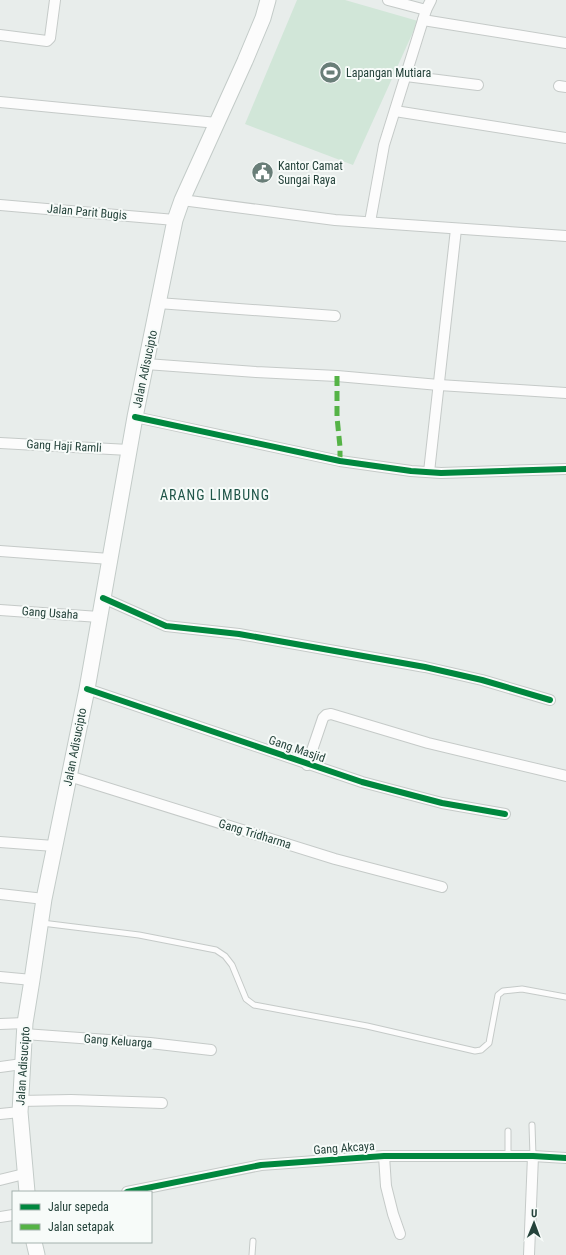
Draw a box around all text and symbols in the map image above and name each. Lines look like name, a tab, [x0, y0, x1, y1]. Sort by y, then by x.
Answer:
sports icon: Lapangan Mutiara	[318, 60, 344, 86]
place label: Lapangan Mutiara	[346, 66, 432, 80]
place label: Kantor Camat Sungai Raya	[278, 159, 343, 187]
public building icon: Kantor Camat Sungai Raya	[249, 160, 275, 186]
street label: Jalan Parit Bugis	[46, 202, 128, 222]
street label: Jalan Adisucipto	[130, 329, 160, 409]
street label: Gang Haji Ramli	[26, 437, 102, 455]
district label: ARANG LIMBUNG	[160, 487, 270, 503]
street label: Gang Usaha	[21, 604, 79, 622]
street label: Jalan Adisucipto	[61, 707, 89, 787]
street label: Gang Masjid	[267, 733, 327, 765]
street label: Gang Tridharma	[217, 816, 293, 852]
street label: Jalan Adisucipto	[13, 1026, 33, 1106]
street label: Gang Keluarga	[83, 1032, 153, 1050]
street label: Gang Akcaya	[313, 1139, 375, 1157]
legend	[12, 1191, 152, 1243]
text: Jalur sepeda	[48, 1200, 109, 1214]
north arrow	[514, 1203, 554, 1243]
text: U	[531, 1207, 537, 1220]
text: Jalan setapak	[48, 1220, 115, 1234]

